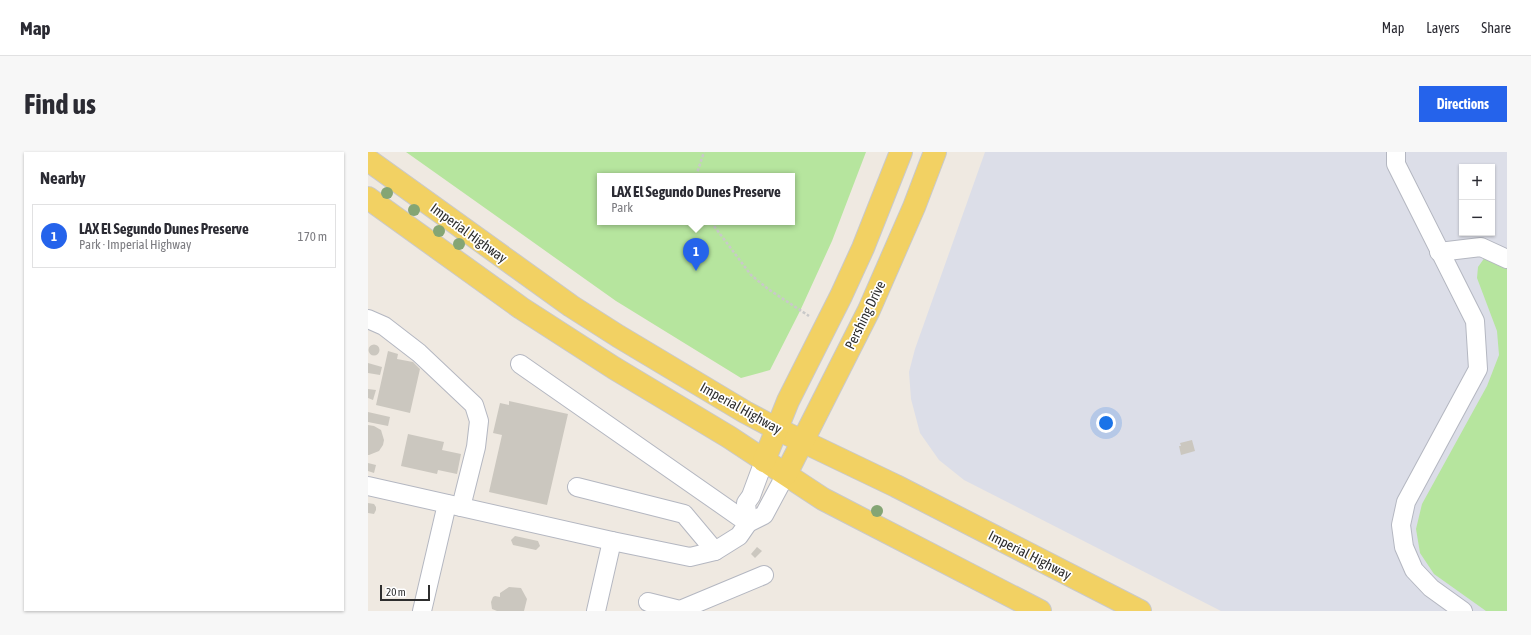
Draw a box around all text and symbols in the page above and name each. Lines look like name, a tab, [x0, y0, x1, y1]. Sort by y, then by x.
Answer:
text: Map	[20, 17, 51, 39]
text: Map	[1382, 20, 1404, 36]
text: Layers	[1426, 20, 1459, 36]
text: Share	[1481, 20, 1511, 36]
button: Directions	[1419, 86, 1507, 122]
text: Find us	[24, 88, 96, 120]
map controls	[1459, 164, 1495, 236]
button: +	[1459, 164, 1495, 200]
text: Nearby	[40, 168, 86, 188]
popup	[597, 173, 795, 225]
text: LAX El Segundo Dunes Preserve	[611, 183, 781, 200]
street label: Imperial Highway	[428, 200, 511, 266]
text: Park	[611, 200, 633, 215]
button: −	[1459, 200, 1495, 236]
text: LAX El Segundo Dunes Preserve	[79, 220, 249, 237]
text: 1	[51, 229, 57, 244]
text: 170 m	[298, 229, 327, 244]
text: Park · Imperial Highway	[79, 237, 191, 252]
pin: 1	[683, 238, 709, 271]
street label: Pershing Drive	[842, 278, 888, 352]
street label: Imperial Highway	[697, 379, 785, 437]
your location	[1096, 413, 1116, 433]
street label: Imperial Highway	[986, 527, 1074, 583]
scale bar	[380, 583, 430, 602]
text: 20 m	[386, 586, 406, 598]

